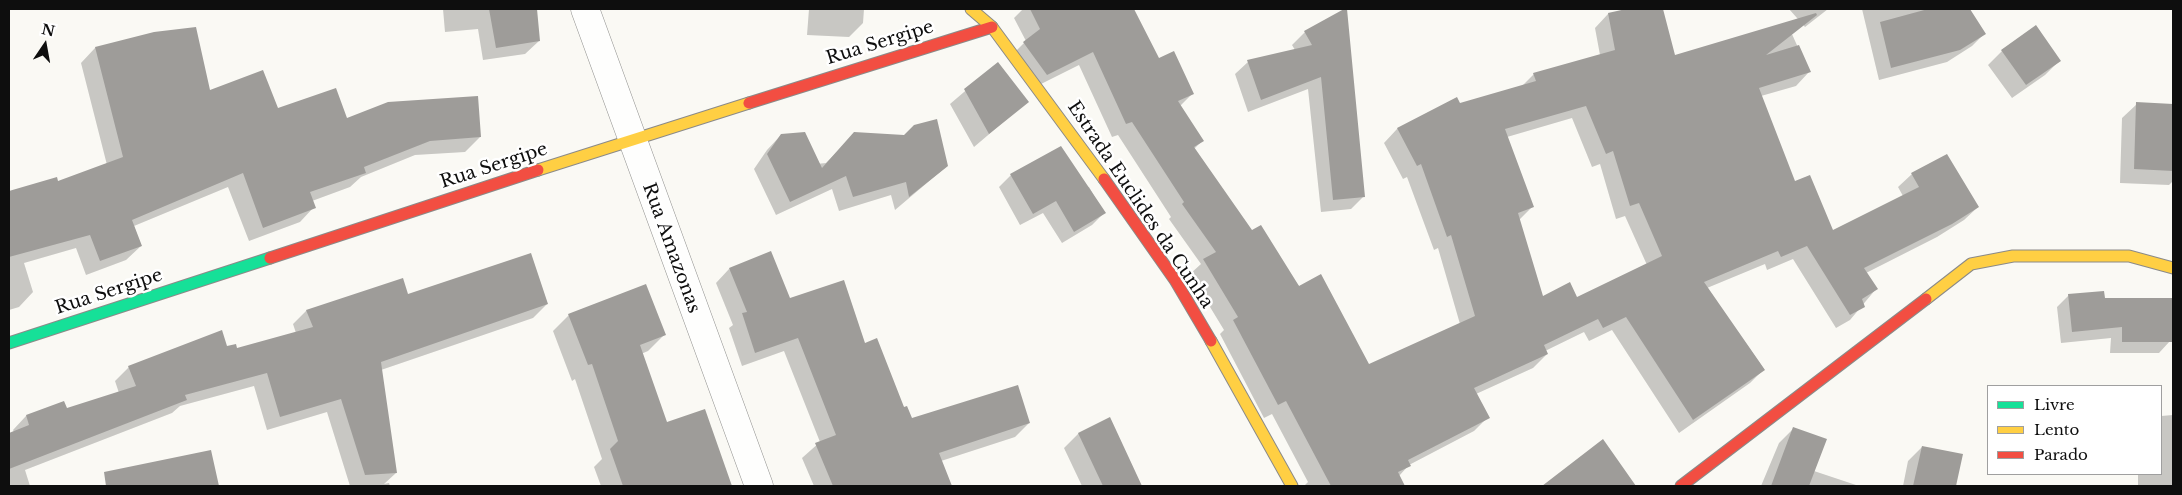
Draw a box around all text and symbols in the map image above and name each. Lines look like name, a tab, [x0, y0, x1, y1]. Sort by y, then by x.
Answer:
street label: Rua Sergipe	[824, 16, 936, 70]
north arrow	[20, 20, 70, 70]
text: N	[40, 20, 56, 40]
street label: Estrada Euclides da Cunha	[1063, 97, 1217, 313]
street label: Rua Sergipe	[438, 139, 550, 193]
street label: Rua Amazonas	[637, 180, 705, 316]
street label: Rua Sergipe	[53, 265, 165, 319]
legend	[1987, 385, 2162, 475]
text: Livre	[2034, 395, 2075, 414]
text: Lento	[2034, 420, 2079, 439]
text: Parado	[2034, 445, 2088, 464]

